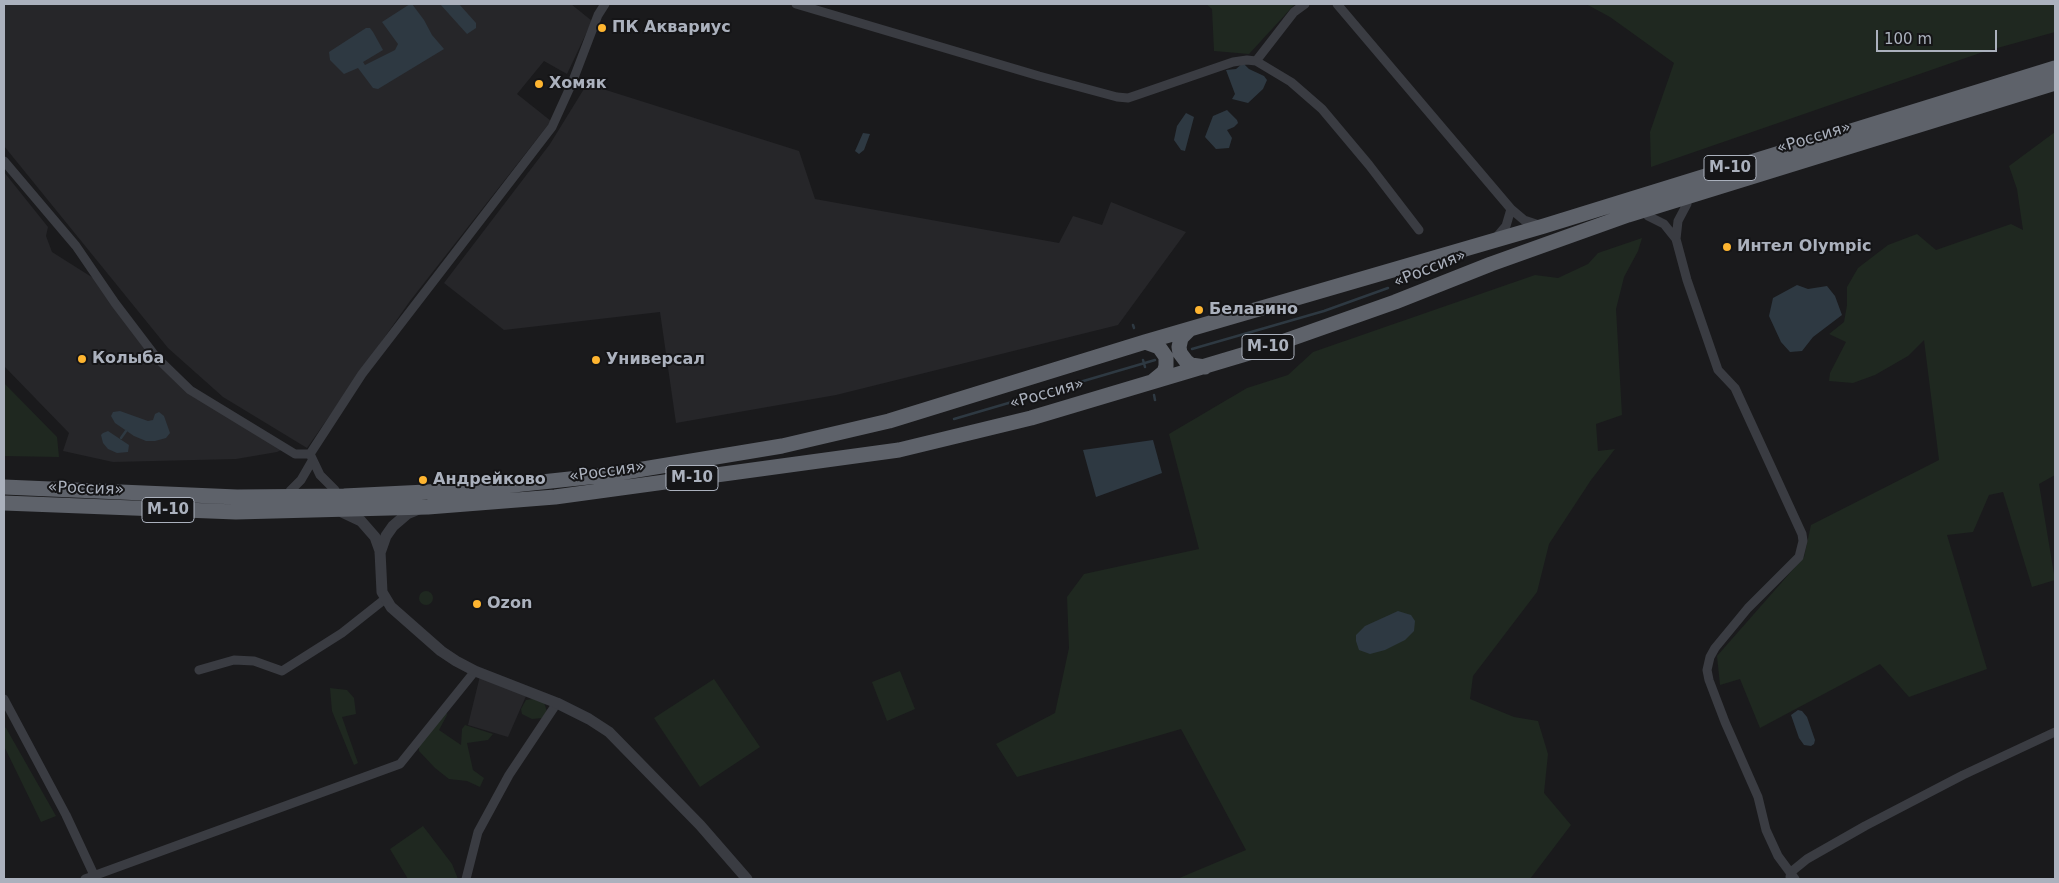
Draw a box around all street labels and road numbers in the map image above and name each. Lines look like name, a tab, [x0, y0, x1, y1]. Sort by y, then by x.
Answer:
street label: «Россия»	[1775, 118, 1853, 158]
road number: М-10	[1704, 156, 1756, 180]
street label: «Россия»	[1391, 246, 1469, 292]
road number: М-10	[1242, 334, 1294, 360]
street label: «Россия»	[1008, 374, 1086, 414]
street label: «Россия»	[568, 457, 646, 487]
road number: М-10	[666, 466, 718, 490]
street label: «Россия»	[47, 478, 125, 500]
road number: М-10	[142, 498, 194, 522]

